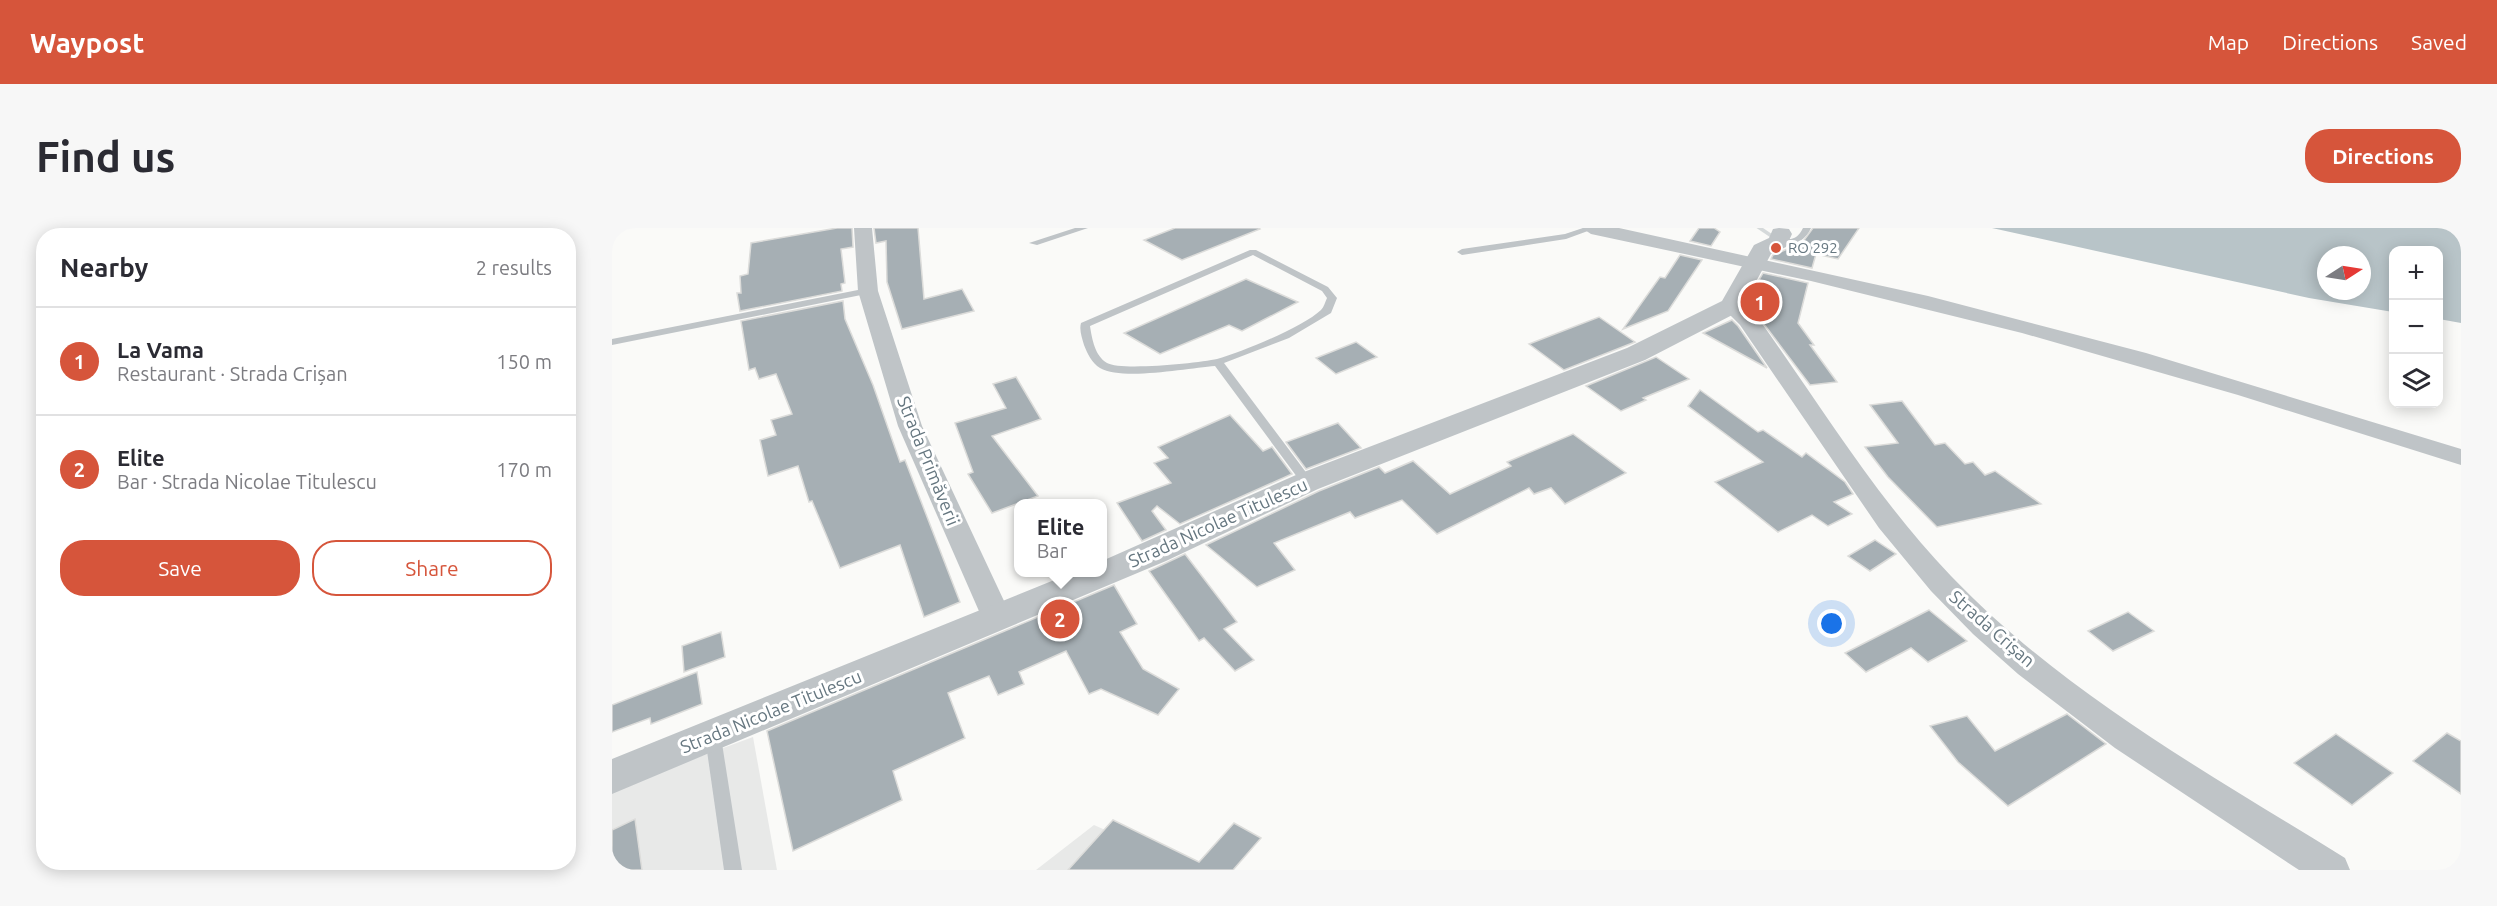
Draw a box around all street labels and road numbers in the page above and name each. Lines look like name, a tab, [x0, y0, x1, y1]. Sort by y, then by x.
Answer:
street label: Strada Primăverii	[894, 393, 964, 528]
street label: Strada Nicolae Titulescu	[1125, 474, 1310, 571]
street label: Strada Crișan	[1946, 586, 2039, 671]
street label: Strada Nicolae Titulescu	[677, 665, 864, 757]

